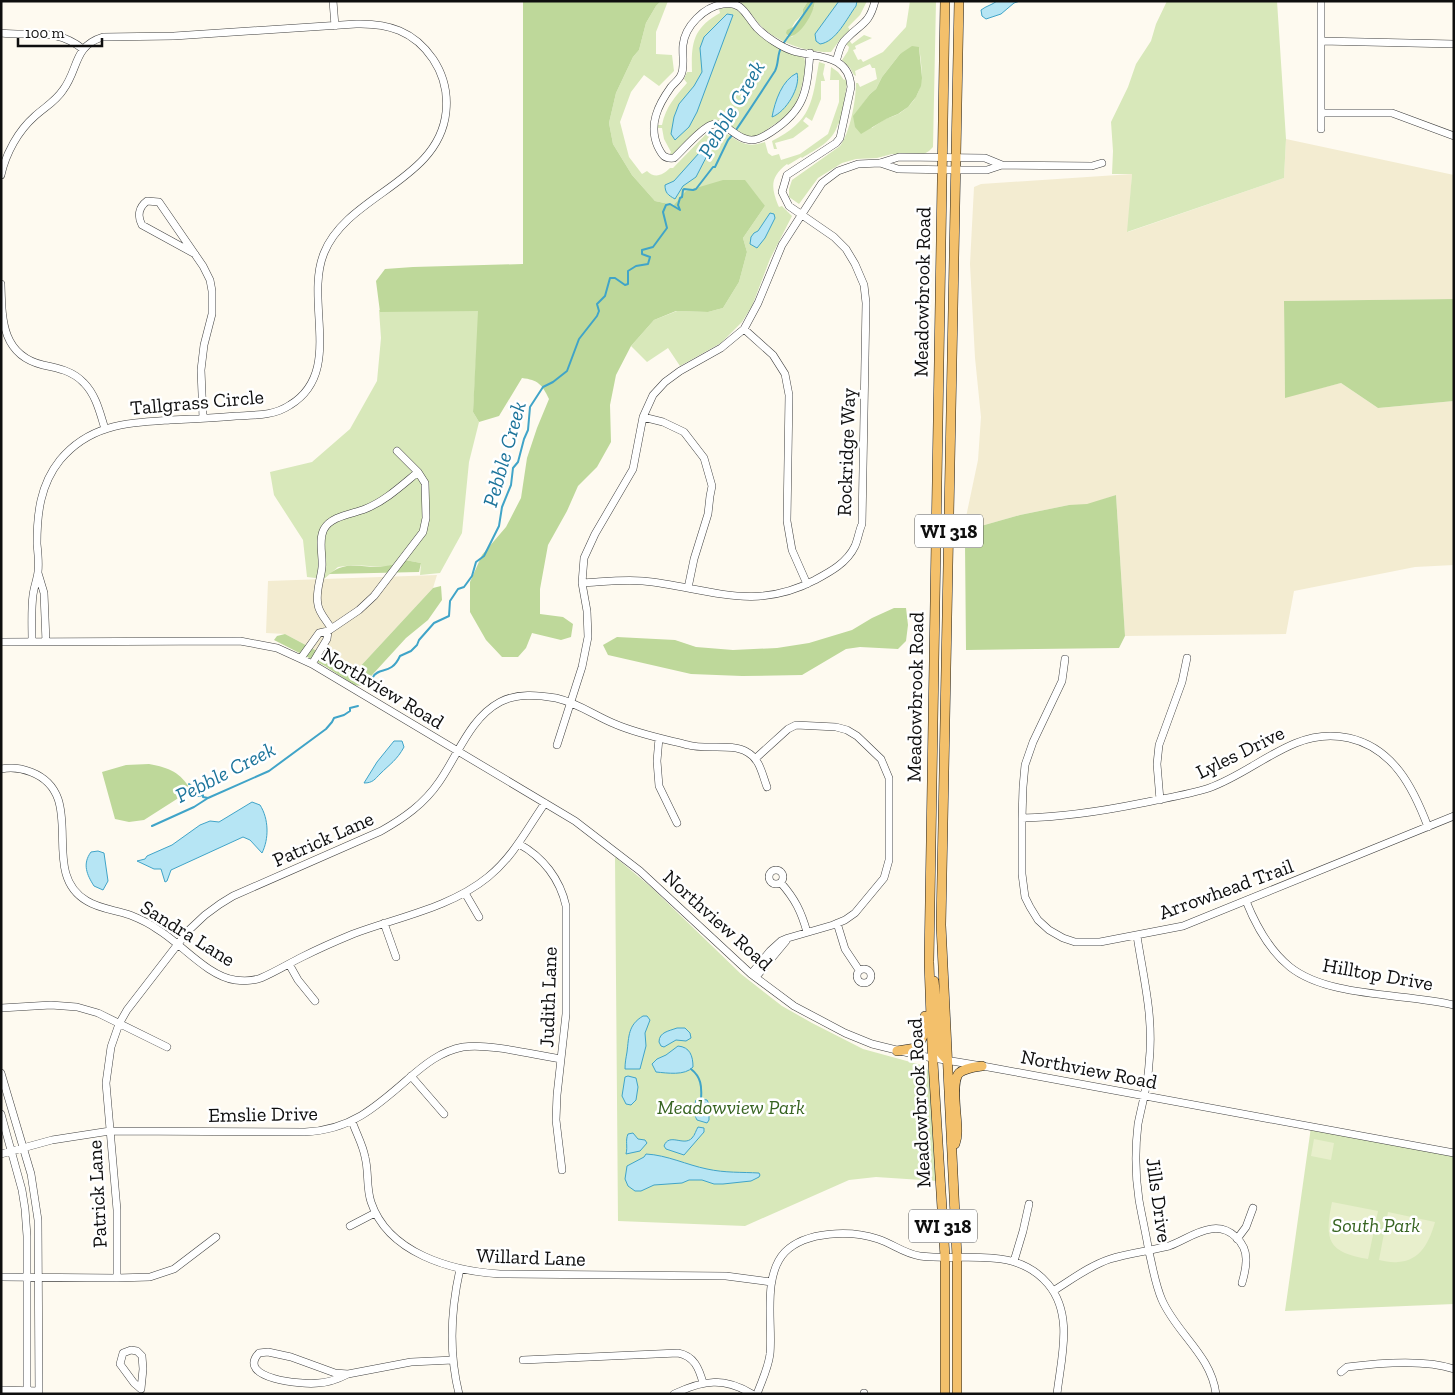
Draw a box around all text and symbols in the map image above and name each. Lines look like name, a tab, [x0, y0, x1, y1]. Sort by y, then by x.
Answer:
scale bar	[18, 15, 101, 47]
text: 100 m	[25, 24, 64, 42]
water label: Pebble Creek	[692, 56, 770, 162]
street label: Meadowbrook Road	[909, 207, 935, 377]
street label: Tallgrass Circle	[129, 384, 265, 420]
street label: Rockridge Way	[832, 387, 860, 517]
water label: Pebble Creek	[477, 398, 531, 510]
road number: WI 318	[915, 514, 983, 548]
street label: Meadowbrook Road	[902, 612, 928, 782]
street label: Northview Road	[317, 642, 449, 734]
street label: Lyles Drive	[1192, 720, 1288, 784]
water label: Pebble Creek	[171, 736, 279, 808]
street label: Patrick Lane	[269, 806, 377, 872]
street label: Arrowhead Trail	[1155, 854, 1297, 924]
street label: Northview Road	[658, 865, 778, 975]
street label: Sandra Lane	[136, 895, 240, 971]
street label: Judith Lane	[534, 946, 562, 1048]
street label: Hilltop Drive	[1321, 952, 1435, 996]
street label: Meadowbrook Road	[903, 1017, 935, 1189]
street label: Northview Road	[1019, 1044, 1159, 1094]
park label: Meadowview Park	[657, 1095, 805, 1119]
street label: Emslie Drive	[208, 1101, 318, 1127]
street label: Patrick Lane	[82, 1139, 112, 1249]
street label: Jills Drive	[1141, 1156, 1177, 1244]
road number: WI 318	[909, 1210, 977, 1242]
park label: South Park	[1332, 1213, 1420, 1237]
street label: Willard Lane	[476, 1243, 586, 1271]

